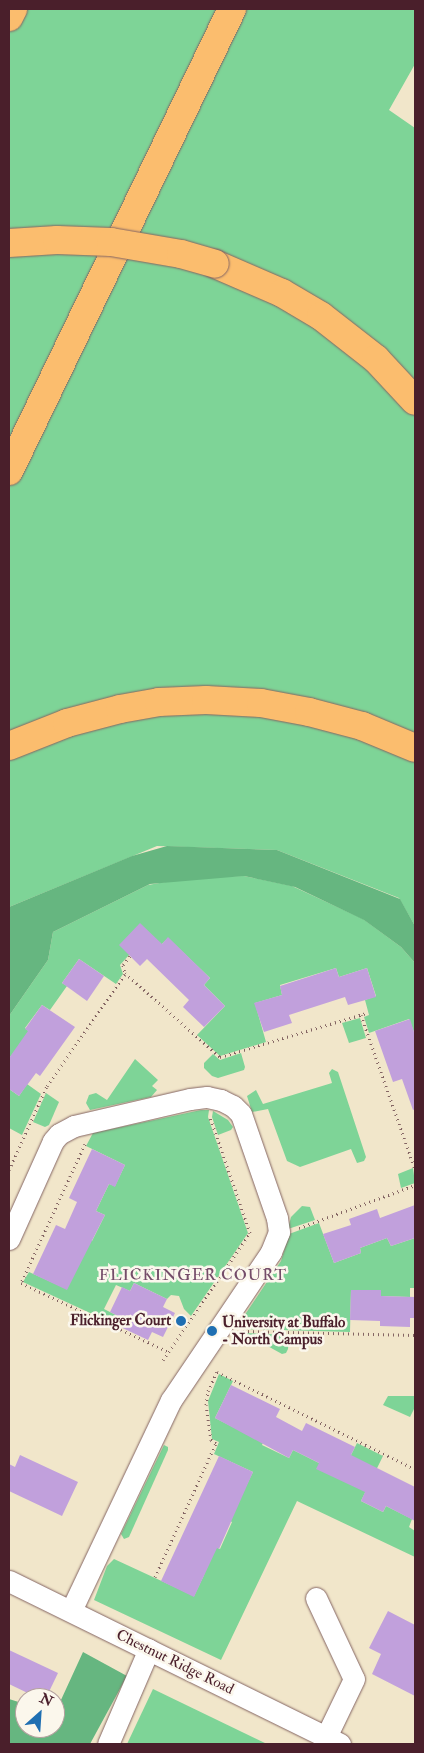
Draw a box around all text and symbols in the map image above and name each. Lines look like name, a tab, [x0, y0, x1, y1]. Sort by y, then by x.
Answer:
district label: FLICKINGER COURT	[97, 1265, 289, 1285]
place label: Flickinger Court	[70, 1312, 171, 1330]
place label: University at Buffalo - North Campus	[222, 1313, 345, 1348]
marker: Flickinger Court	[175, 1315, 187, 1327]
marker: University at Buffalo - North Campus	[206, 1325, 218, 1337]
street label: Chestnut Ridge Road	[113, 1626, 237, 1698]
north arrow	[15, 1688, 65, 1738]
text: N	[37, 1690, 56, 1710]

